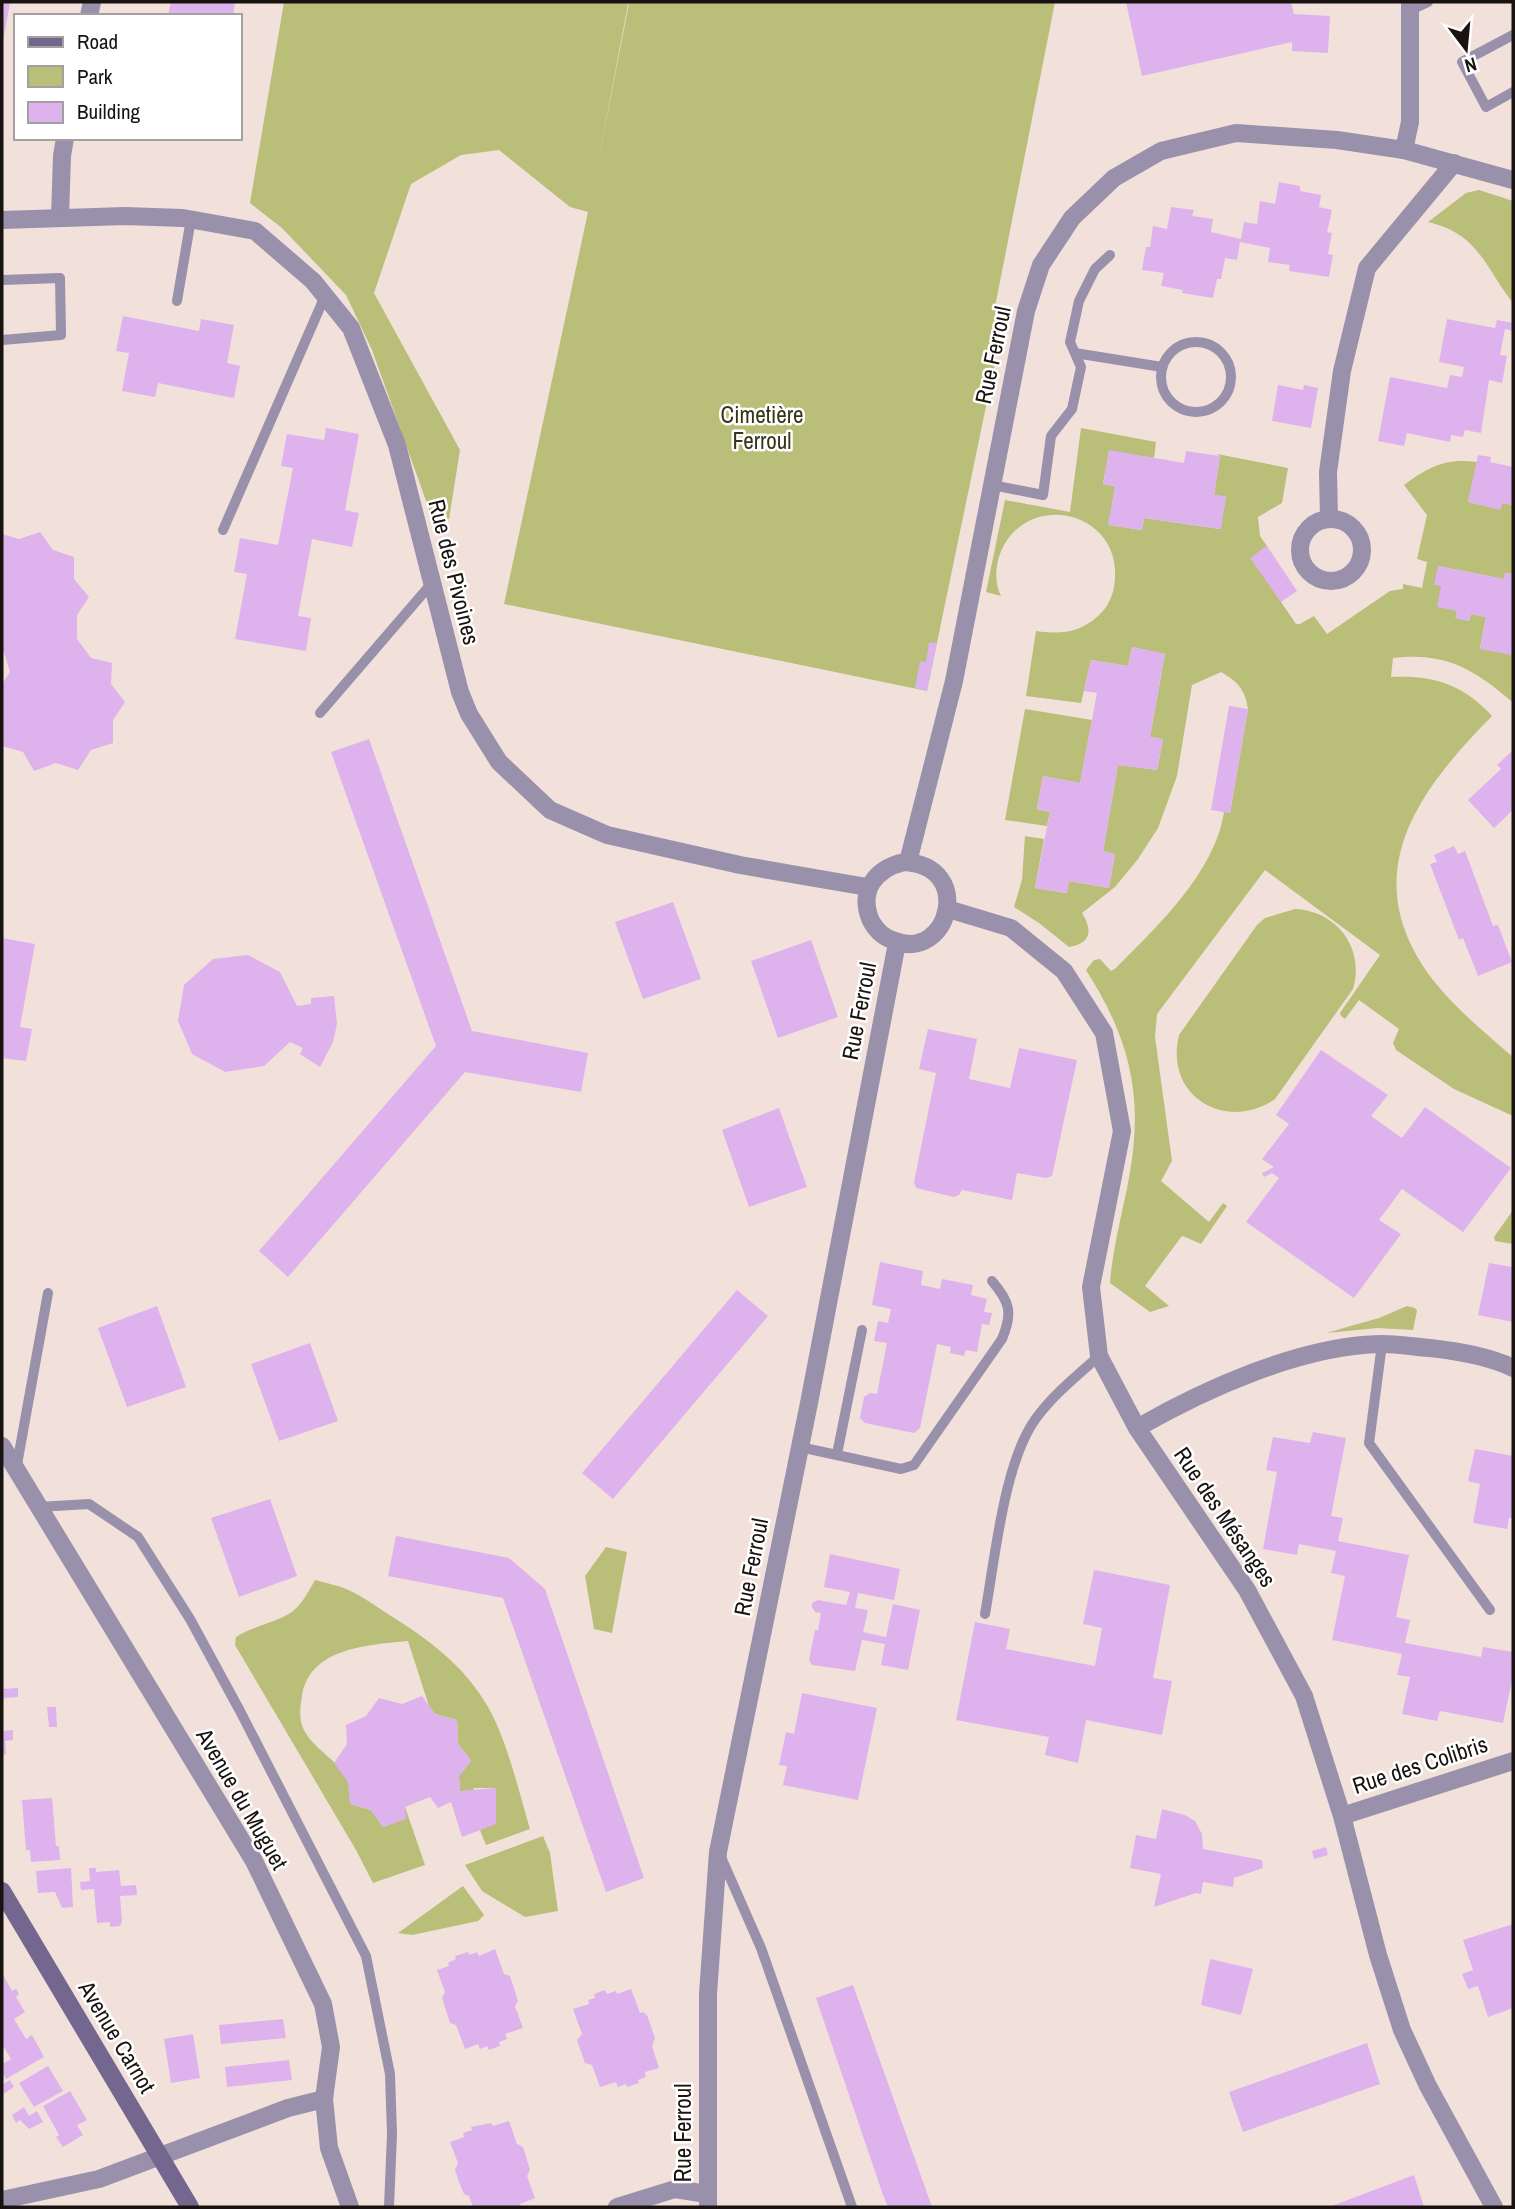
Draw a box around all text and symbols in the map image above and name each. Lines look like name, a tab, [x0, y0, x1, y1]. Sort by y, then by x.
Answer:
legend	[14, 14, 242, 140]
north arrow	[1431, 14, 1501, 84]
text: Road	[77, 27, 118, 56]
text: N	[1462, 51, 1480, 79]
text: Park	[77, 62, 113, 91]
text: Building	[77, 97, 141, 126]
street label: Rue Ferroul	[967, 303, 1018, 406]
park label: Cimetière Ferroul	[721, 399, 803, 456]
street label: Rue des Pivoines	[421, 496, 488, 648]
street label: Rue Ferroul	[834, 960, 883, 1062]
street label: Rue des Mésanges	[1167, 1441, 1284, 1593]
street label: Rue Ferroul	[726, 1516, 775, 1618]
street label: Avenue du Muguet	[189, 1722, 295, 1875]
street label: Rue des Colibris	[1348, 1728, 1491, 1801]
street label: Avenue Carnot	[71, 1974, 163, 2099]
street label: Rue Ferroul	[667, 2084, 698, 2182]

